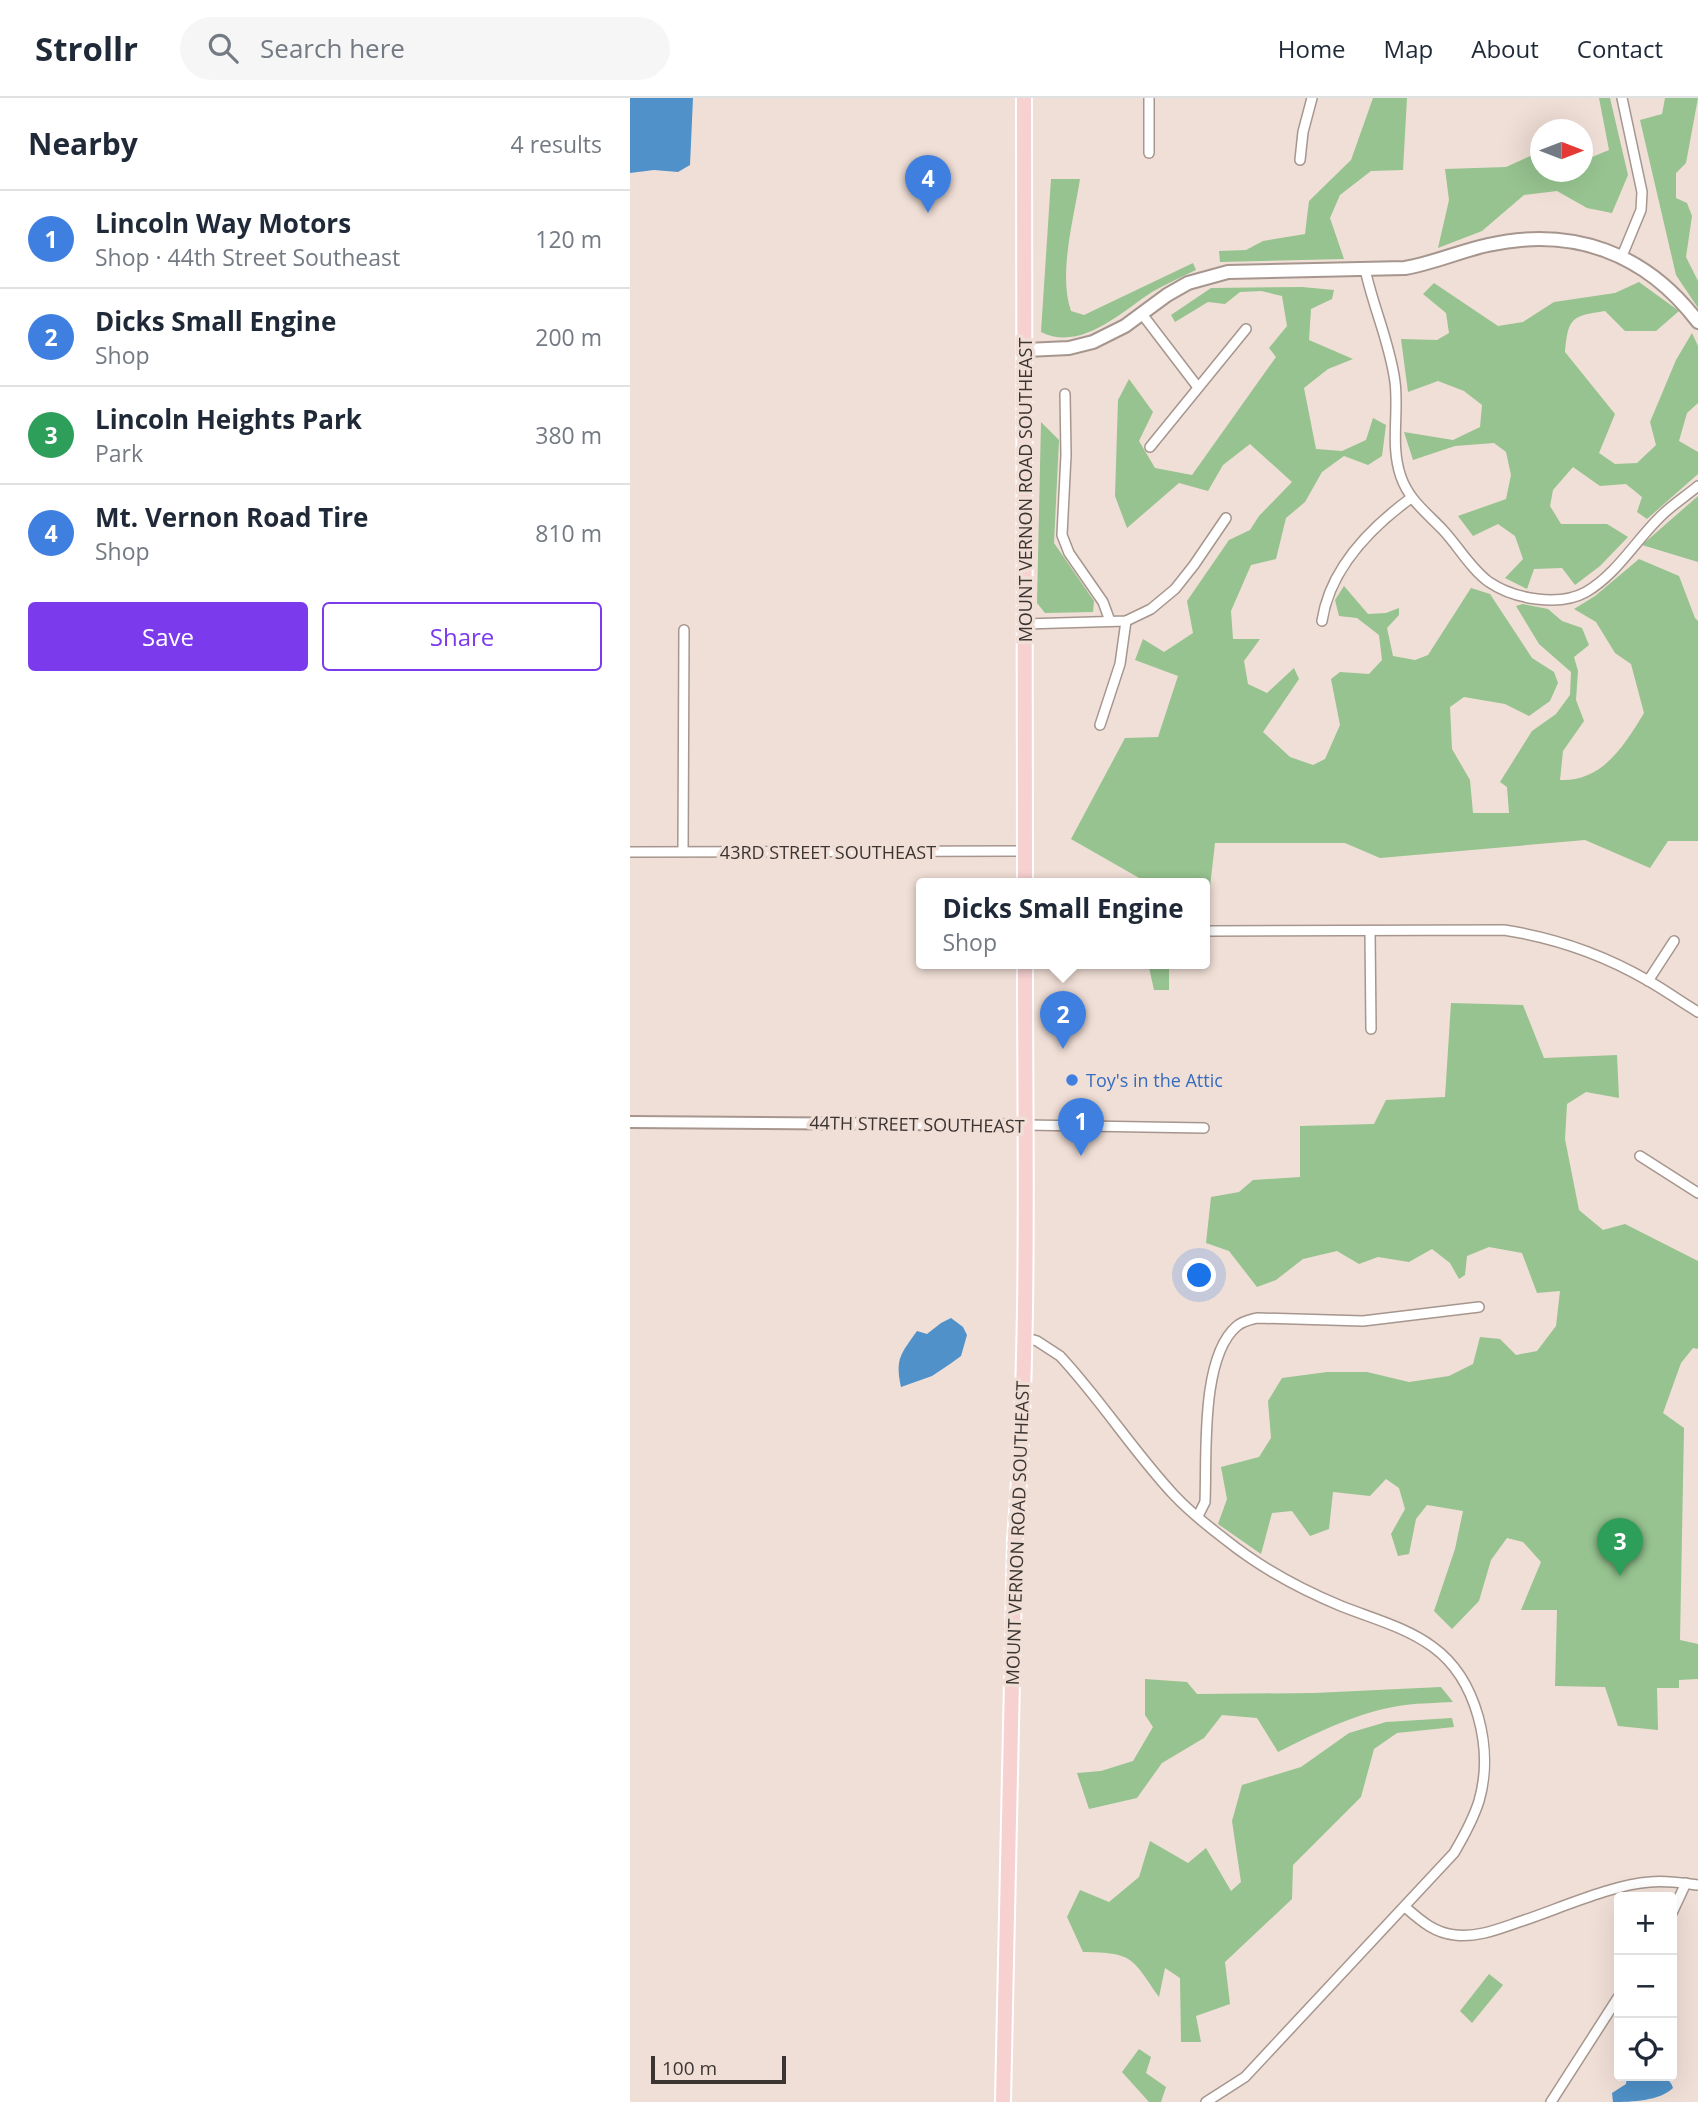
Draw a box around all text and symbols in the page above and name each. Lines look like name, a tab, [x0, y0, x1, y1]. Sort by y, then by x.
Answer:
search box	[180, 17, 670, 80]
text: Strollr	[35, 26, 138, 71]
icon: search	[204, 29, 242, 67]
text: Search here	[260, 30, 405, 66]
text: Home	[1278, 32, 1346, 65]
text: Map	[1384, 32, 1433, 65]
text: About	[1471, 32, 1539, 65]
text: Contact	[1577, 32, 1663, 65]
north arrow	[1530, 119, 1593, 182]
text: Nearby	[28, 123, 138, 164]
text: 4 results	[511, 128, 602, 160]
pin: 4	[905, 155, 951, 213]
text: Lincoln Way Motors	[95, 205, 351, 241]
text: 1	[44, 223, 58, 255]
text: 120 m	[535, 223, 602, 255]
text: Shop · 44th Street Southeast	[95, 241, 400, 273]
text: Dicks Small Engine	[95, 303, 336, 339]
text: 2	[44, 321, 58, 353]
text: 200 m	[535, 321, 602, 353]
street label: MOUNT VERNON ROAD SOUTHEAST	[1013, 338, 1037, 642]
text: Shop	[95, 339, 150, 371]
text: Lincoln Heights Park	[95, 401, 362, 437]
text: 3	[44, 419, 58, 451]
text: 380 m	[535, 419, 602, 451]
text: Park	[95, 437, 143, 469]
text: Mt. Vernon Road Tire	[95, 499, 368, 535]
text: 4	[44, 517, 58, 549]
text: 810 m	[535, 517, 602, 549]
text: Shop	[95, 535, 150, 567]
button: Save	[28, 602, 308, 671]
button: Share	[322, 602, 602, 671]
street label: 43RD STREET SOUTHEAST	[720, 840, 936, 864]
popup	[916, 878, 1210, 969]
text: Dicks Small Engine	[942, 890, 1184, 926]
text: Shop	[942, 926, 997, 958]
pin: 2	[1040, 991, 1086, 1049]
place label: Toy's in the Attic	[1086, 1068, 1223, 1092]
marker: Toy's in the Attic	[1064, 1072, 1080, 1088]
pin: 1	[1058, 1098, 1104, 1156]
street label: 44TH STREET SOUTHEAST	[809, 1110, 1025, 1138]
your location	[1182, 1258, 1216, 1292]
street label: MOUNT VERNON ROAD SOUTHEAST	[1000, 1380, 1034, 1686]
pin: 3	[1597, 1518, 1643, 1576]
map controls	[1614, 1892, 1677, 2081]
button: +	[1614, 1892, 1677, 1955]
button: −	[1614, 1955, 1677, 2018]
button: locate	[1614, 2018, 1677, 2081]
scale bar	[651, 2053, 786, 2085]
text: 100 m	[662, 2055, 717, 2081]

